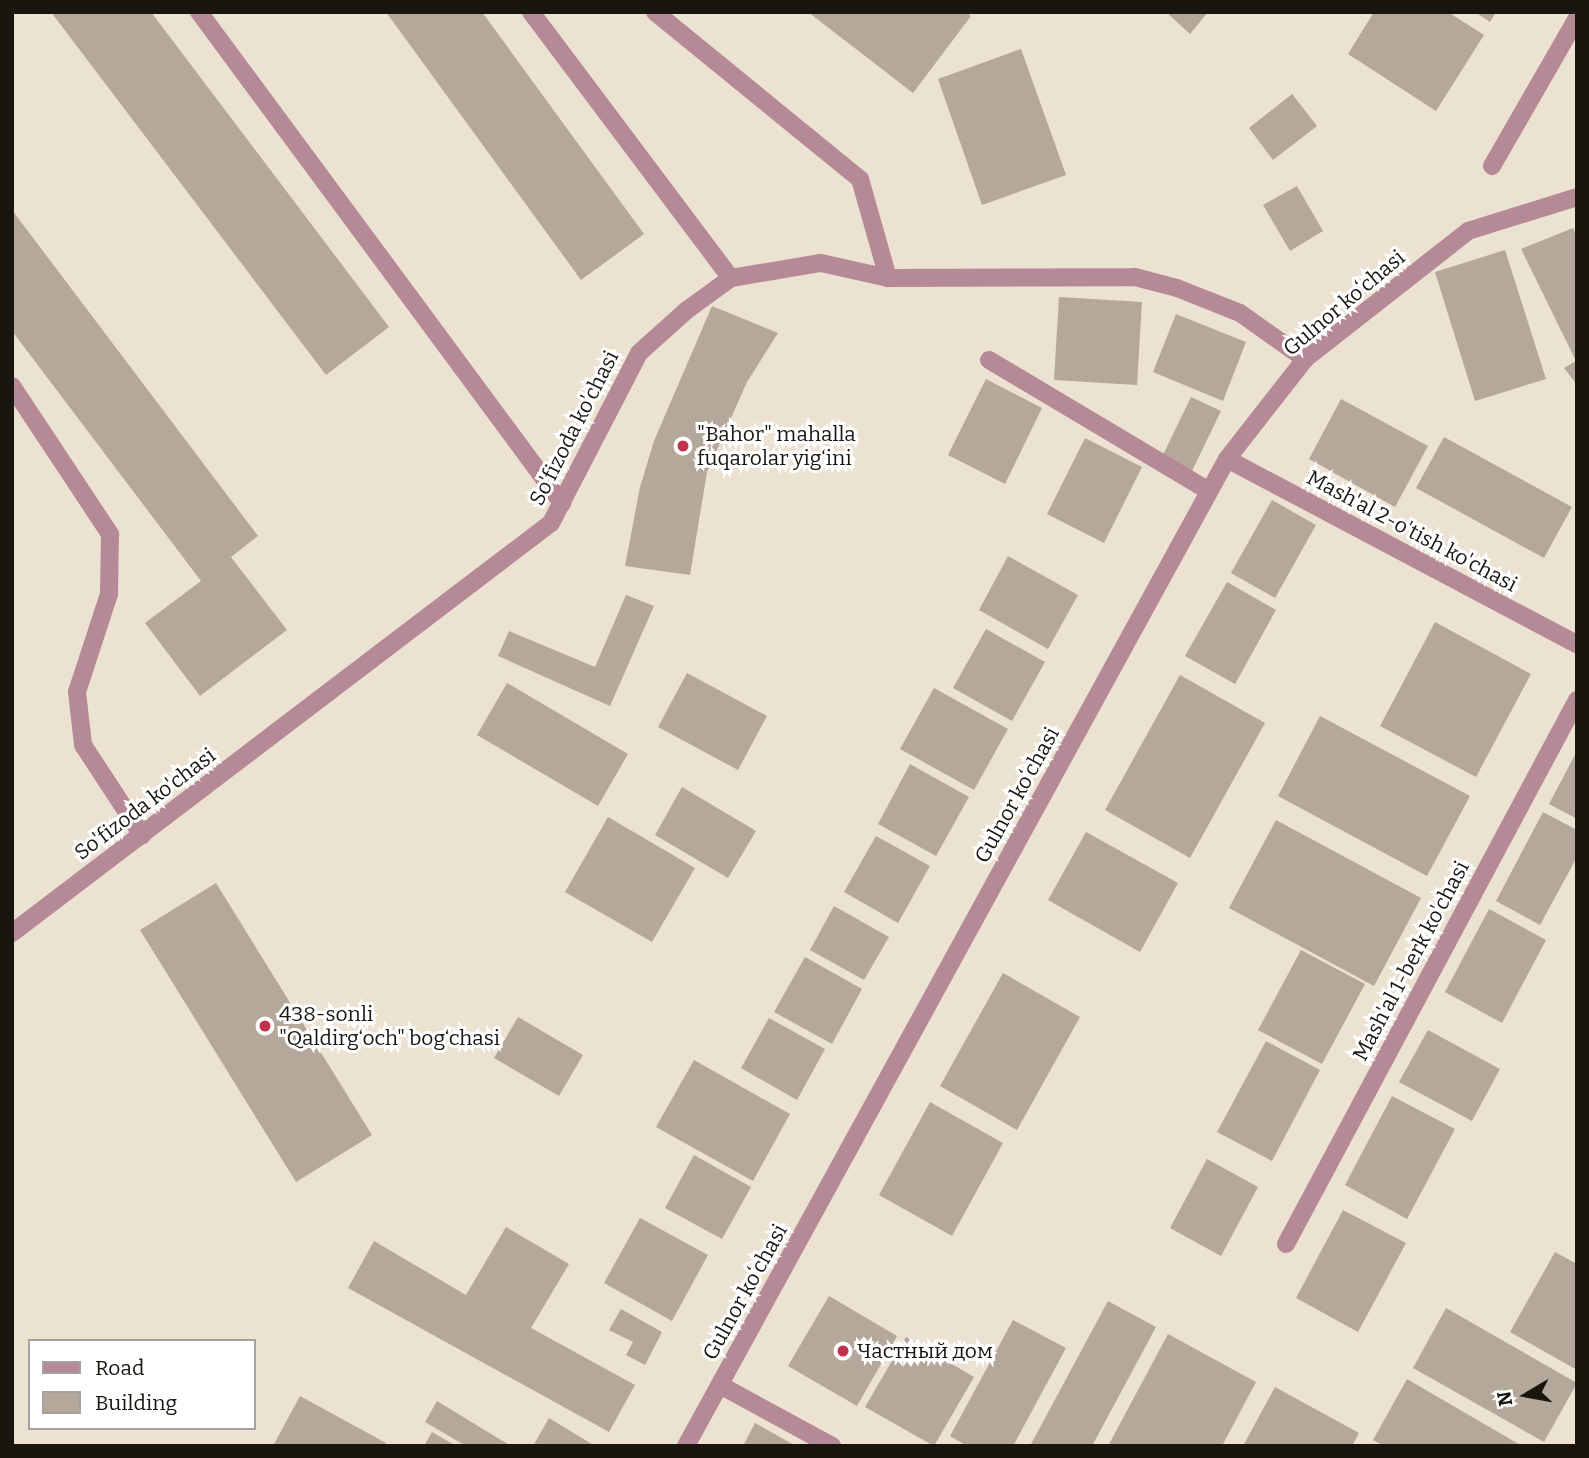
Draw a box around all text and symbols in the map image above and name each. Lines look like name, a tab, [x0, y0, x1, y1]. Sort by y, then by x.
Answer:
street label: Gulnor koʻchasi	[1278, 245, 1410, 361]
street label: So'fizoda ko'chasi	[524, 346, 624, 510]
place label: "Bahor" mahalla fuqarolar yig‘ini	[697, 421, 856, 471]
marker: "Bahor" mahalla fuqarolar yig‘ini	[675, 438, 691, 454]
street label: Mash'al 2-o'tish ko'chasi	[1303, 465, 1521, 597]
street label: Gulnor koʻchasi	[969, 723, 1065, 867]
street label: So'fizoda ko'chasi	[69, 743, 221, 865]
street label: Mash'al 1-berk ko'chasi	[1348, 857, 1474, 1065]
place label: 438-sonli "Qaldirg‘och" bog‘chasi	[279, 1001, 500, 1051]
marker: 438-sonli "Qaldirg‘och" bog‘chasi	[257, 1018, 273, 1034]
street label: Gulnor koʻchasi	[697, 1220, 793, 1364]
place label: Частный дом	[857, 1338, 993, 1364]
legend	[28, 1339, 256, 1430]
marker: Частный дом	[835, 1343, 851, 1359]
text: Road	[95, 1355, 144, 1381]
north arrow	[1491, 1360, 1561, 1430]
text: Building	[95, 1390, 177, 1416]
text: N	[1492, 1390, 1517, 1408]

